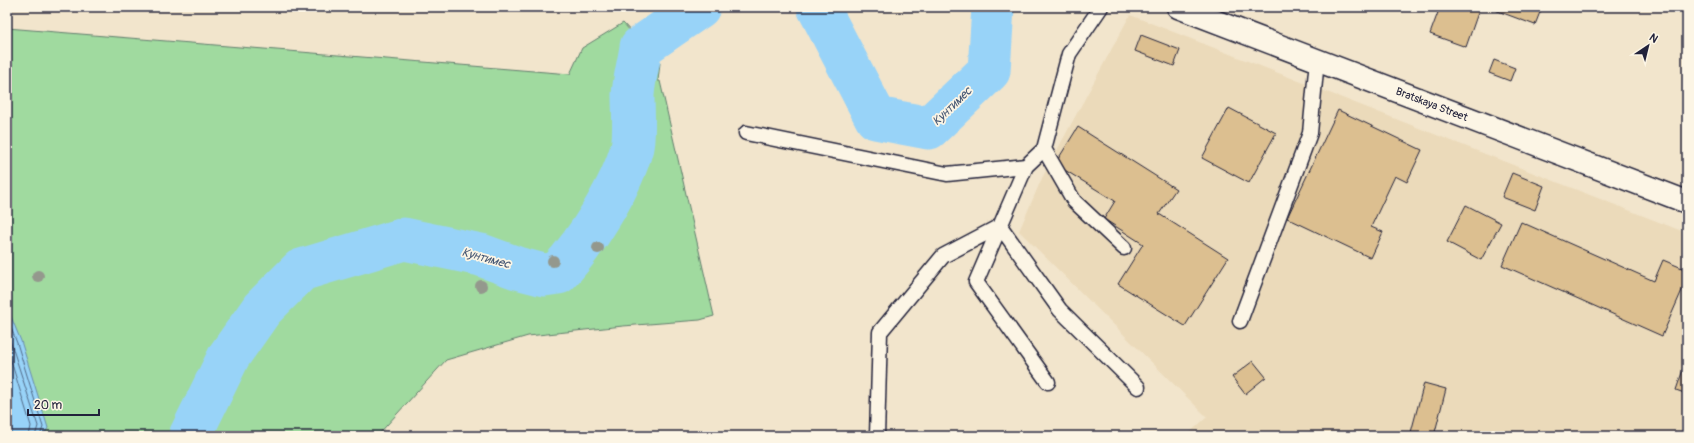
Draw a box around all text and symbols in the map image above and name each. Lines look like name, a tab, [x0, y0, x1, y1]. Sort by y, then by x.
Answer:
north arrow	[1628, 26, 1668, 66]
text: N	[1647, 31, 1661, 46]
water label: Кунтимес	[929, 83, 976, 129]
street label: Bratskaya Street	[1394, 85, 1470, 124]
water label: Кунтимес	[460, 245, 512, 272]
scale bar	[28, 391, 99, 417]
text: 20 m	[34, 398, 63, 413]

